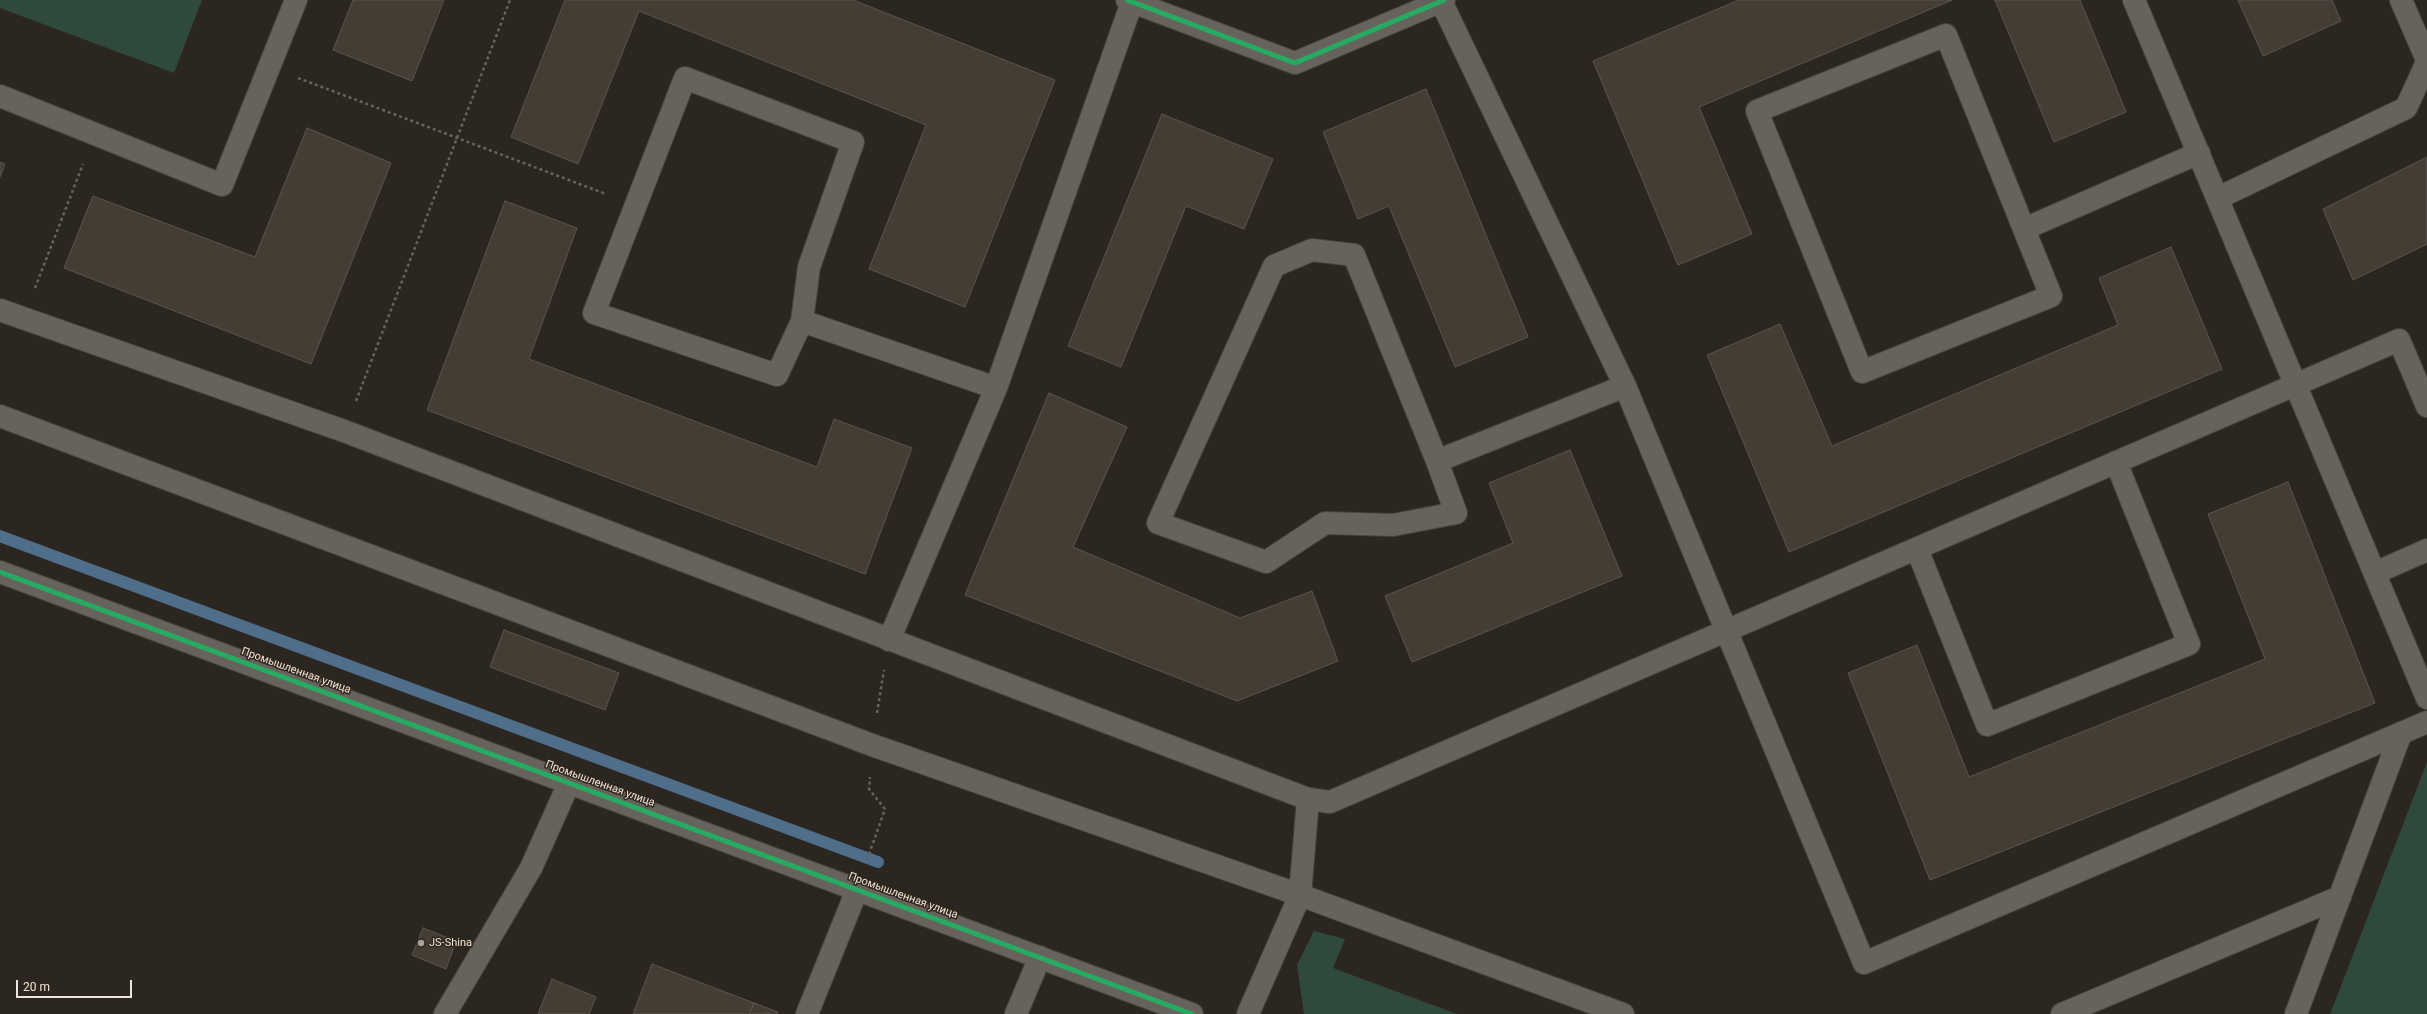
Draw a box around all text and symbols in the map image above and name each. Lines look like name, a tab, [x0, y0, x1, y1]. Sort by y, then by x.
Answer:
street label: Промышленная улица	[239, 645, 353, 697]
street label: Промышленная улица	[543, 758, 657, 810]
street label: Промышленная улица	[846, 870, 960, 922]
place label: JS-Shina	[429, 936, 472, 950]
marker: JS-Shina	[416, 938, 426, 948]
scale bar	[18, 972, 134, 998]
text: 20 m	[23, 980, 50, 994]

